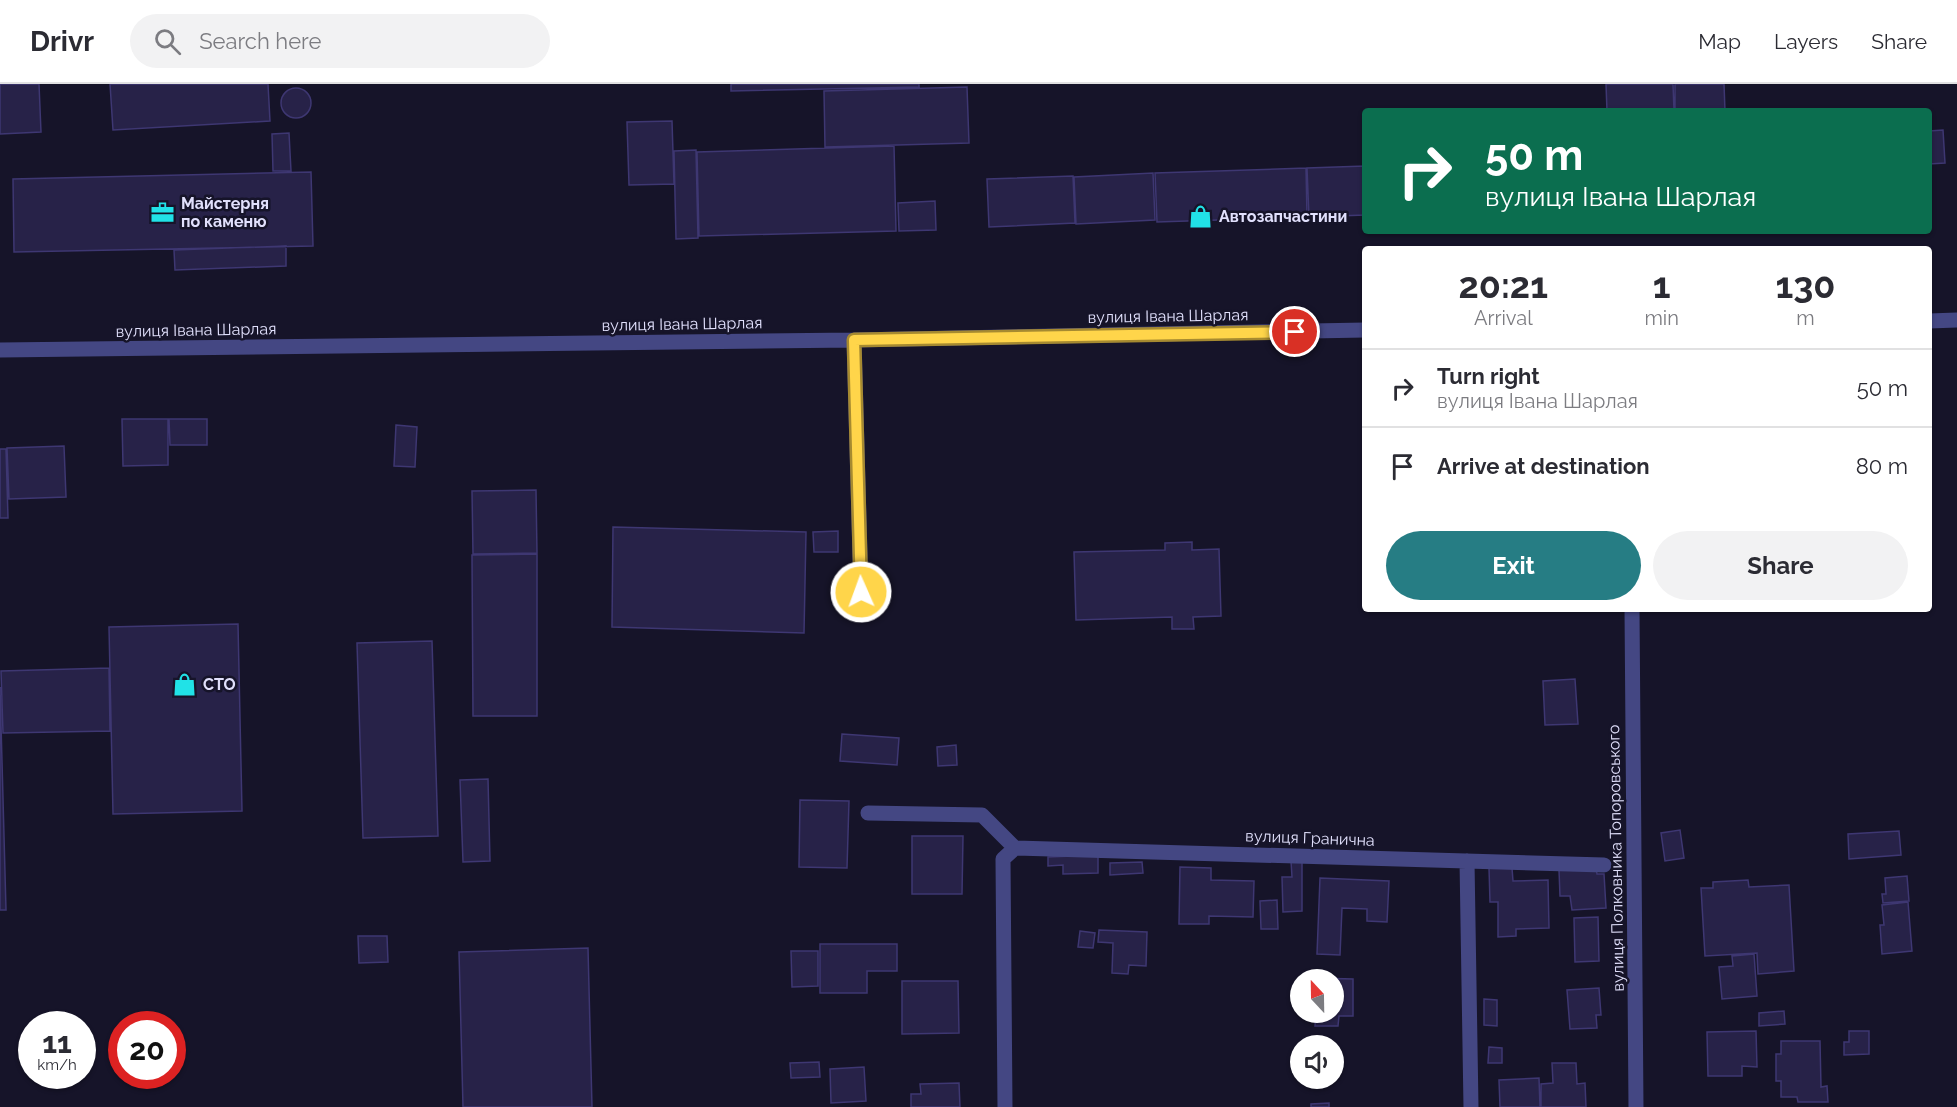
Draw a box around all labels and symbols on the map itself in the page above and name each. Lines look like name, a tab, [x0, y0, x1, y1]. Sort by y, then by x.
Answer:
place label: Майстерня по каменю	[181, 194, 269, 231]
office icon: Майстерня по каменю	[150, 199, 176, 225]
shop icon: Автозапчастини	[1188, 203, 1214, 229]
place label: Автозапчастини	[1219, 207, 1347, 226]
street label: вулиця Івана Шарлая	[1087, 305, 1249, 327]
pin	[1269, 306, 1320, 357]
street label: вулиця Івана Шарлая	[601, 313, 763, 335]
street label: вулиця Івана Шарлая	[115, 319, 277, 341]
position arrow	[829, 560, 893, 624]
shop icon: СТО	[172, 671, 198, 697]
place label: СТО	[203, 675, 236, 694]
street label: вулиця Полковника Топоровського	[1604, 724, 1628, 992]
street label: вулиця Гранична	[1245, 826, 1375, 850]
north arrow	[1290, 969, 1344, 1023]
speed limit sign: 20	[108, 1011, 186, 1089]

